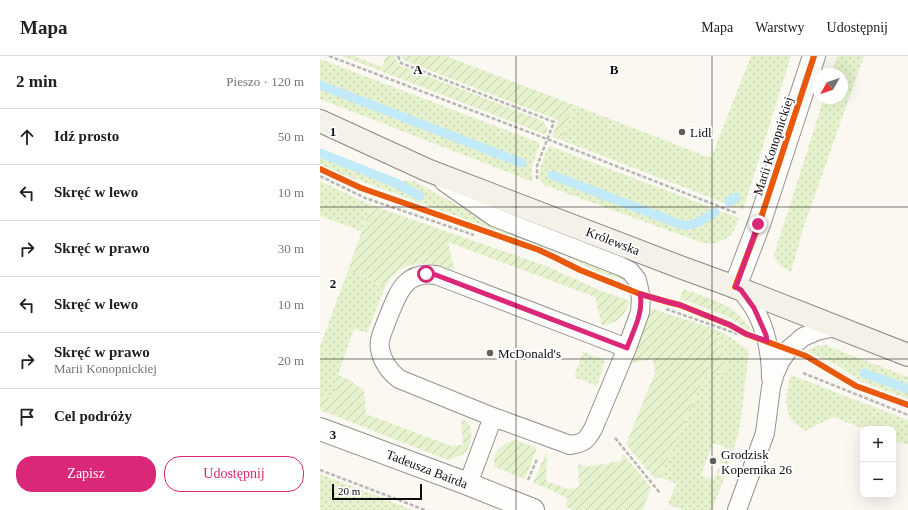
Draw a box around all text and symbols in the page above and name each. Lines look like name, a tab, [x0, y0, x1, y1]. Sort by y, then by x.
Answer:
text: Mapa	[20, 17, 68, 38]
text: Mapa	[701, 20, 733, 35]
text: Warstwy	[755, 20, 805, 35]
text: Udostępnij	[827, 20, 888, 35]
text: A	[413, 62, 423, 77]
text: B	[610, 62, 619, 77]
north arrow	[812, 68, 848, 104]
text: 2 min	[16, 72, 57, 91]
text: Pieszo · 120 m	[226, 74, 304, 89]
street label: Marii Konopnickiej	[750, 95, 796, 197]
text: 1	[330, 124, 336, 139]
place label: Lidl	[690, 125, 712, 140]
icon: ahead	[16, 126, 38, 148]
marker: Lidl	[677, 127, 687, 137]
text: Idź prosto	[54, 128, 119, 144]
text: 50 m	[278, 129, 304, 144]
icon: left	[16, 182, 38, 204]
text: Skręć w lewo	[54, 184, 138, 200]
text: 10 m	[278, 185, 304, 200]
route end	[749, 215, 767, 233]
street label: Królewska	[584, 224, 642, 258]
icon: right	[16, 238, 38, 260]
text: Skręć w prawo	[54, 240, 150, 256]
text: 30 m	[278, 241, 304, 256]
route start	[417, 265, 435, 283]
text: 2	[330, 276, 336, 291]
icon: left	[16, 294, 38, 316]
text: Skręć w lewo	[54, 296, 138, 312]
text: 10 m	[278, 297, 304, 312]
text: Skręć w prawo	[54, 344, 150, 360]
place label: McDonald's	[498, 346, 561, 361]
marker: McDonald's	[485, 348, 495, 358]
icon: right	[16, 350, 38, 372]
text: 20 m	[278, 353, 304, 368]
text: Marii Konopnickiej	[54, 361, 157, 376]
icon: arrive	[16, 406, 38, 428]
text: Cel podróży	[54, 408, 132, 424]
map controls	[860, 426, 896, 498]
button: +	[860, 426, 896, 462]
text: 3	[330, 427, 337, 442]
street label: Tadeusza Bairda	[384, 447, 470, 492]
place label: Grodzisk Kopernika 26	[721, 447, 793, 477]
button: Zapisz	[16, 456, 156, 492]
button: Udostępnij	[164, 456, 304, 492]
marker: Grodzisk Kopernika 26	[708, 456, 718, 466]
button: −	[860, 462, 896, 498]
scale bar	[332, 482, 422, 501]
text: 20 m	[338, 485, 360, 497]

